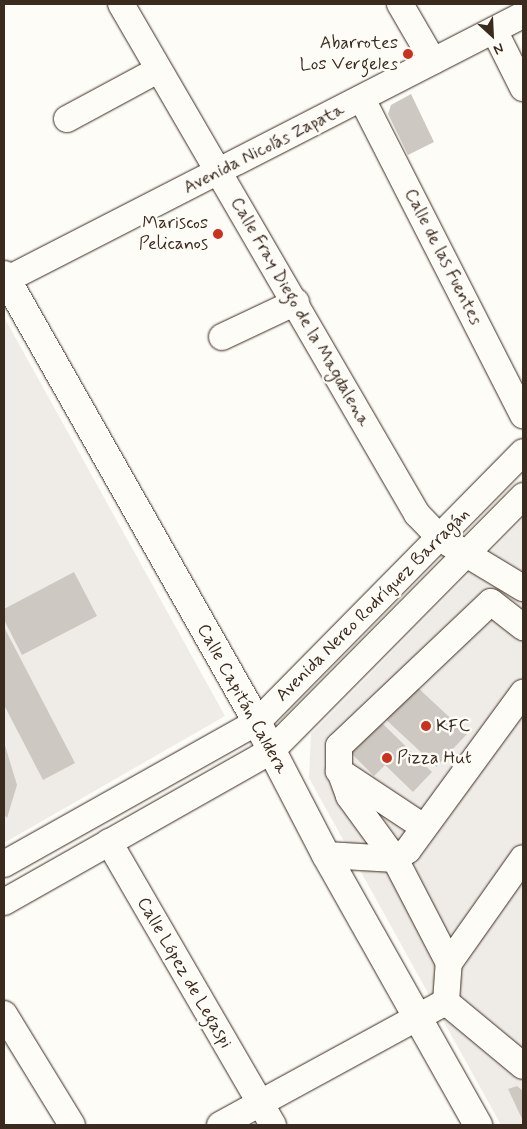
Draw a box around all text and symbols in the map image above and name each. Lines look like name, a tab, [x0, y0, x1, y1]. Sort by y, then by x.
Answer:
north arrow	[467, 10, 517, 60]
place label: Abarrotes Los Vergeles	[301, 33, 398, 76]
text: N	[490, 38, 506, 59]
marker: Abarrotes Los Vergeles	[402, 48, 414, 60]
street label: Avenida Nicolás Zapata	[179, 99, 349, 199]
street label: Calle de las Fuentes	[399, 184, 487, 330]
street label: Calle Fray Diego de la Magdalena	[228, 197, 372, 427]
place label: Mariscos Pelicanos	[139, 213, 208, 255]
marker: Mariscos Pelicanos	[212, 228, 224, 240]
street label: Avenida Nereo Rodríguez Barragán	[273, 505, 473, 705]
street label: Calle Capitán Caldera	[191, 619, 293, 779]
place label: KFC	[436, 715, 470, 737]
marker: KFC	[420, 720, 432, 732]
place label: Pizza Hut	[397, 747, 470, 769]
marker: Pizza Hut	[381, 752, 393, 764]
street label: Calle López de Legaspi	[132, 894, 236, 1052]

